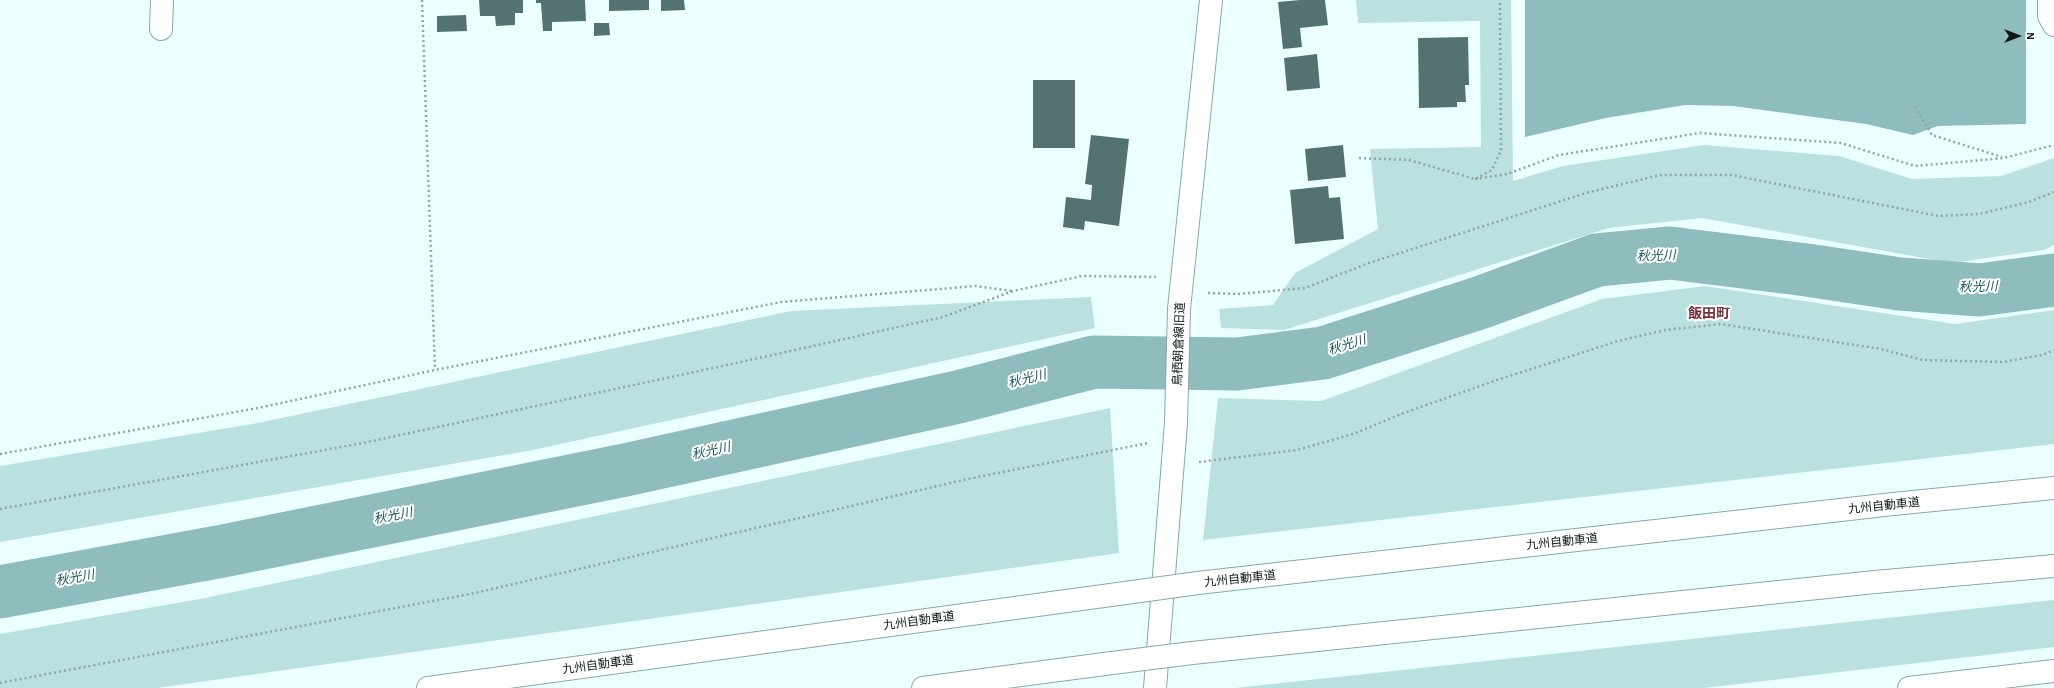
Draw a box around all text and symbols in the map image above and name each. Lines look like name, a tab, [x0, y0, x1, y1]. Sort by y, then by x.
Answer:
north arrow	[1998, 16, 2038, 56]
text: N	[2025, 32, 2036, 40]
water label: 秋光川	[1636, 248, 1676, 264]
water label: 秋光川	[1958, 279, 1998, 295]
street label: 鳥栖朝倉線旧道	[1170, 302, 1188, 386]
district label: 飯田町	[1688, 306, 1730, 322]
water label: 秋光川	[1326, 332, 1368, 358]
water label: 秋光川	[1006, 367, 1048, 391]
water label: 秋光川	[690, 439, 732, 463]
street label: 九州自動車道	[1847, 495, 1921, 517]
water label: 秋光川	[372, 505, 414, 527]
street label: 九州自動車道	[1525, 531, 1599, 553]
water label: 秋光川	[54, 567, 96, 589]
street label: 九州自動車道	[1203, 568, 1277, 590]
street label: 九州自動車道	[882, 609, 956, 633]
street label: 九州自動車道	[561, 653, 635, 677]

